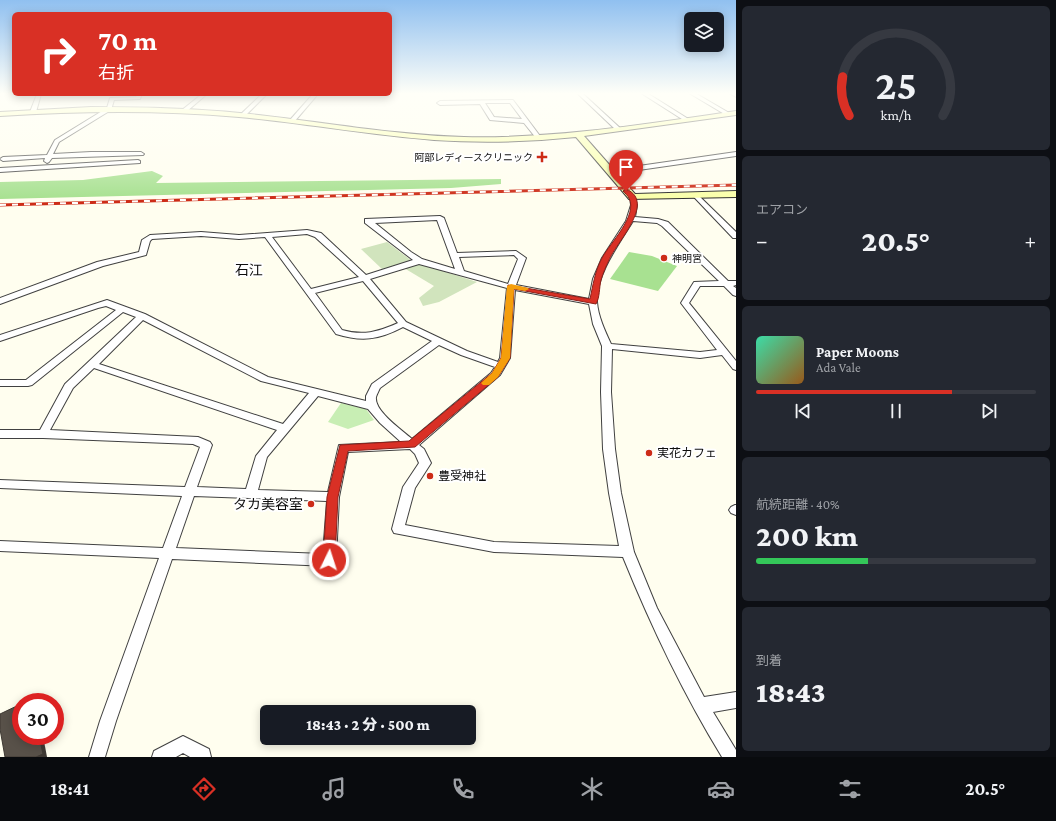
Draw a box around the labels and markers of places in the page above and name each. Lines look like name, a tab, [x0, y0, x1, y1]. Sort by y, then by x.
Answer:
pin	[609, 150, 643, 191]
marker: 阿部レディースクリニック	[536, 151, 548, 163]
place label: 阿部レディースクリニック	[414, 152, 533, 163]
marker: 神明宮	[659, 253, 669, 263]
place label: 神明宮	[672, 253, 702, 264]
place label: 実花カフェ	[657, 446, 717, 460]
marker: 実花カフェ	[644, 448, 654, 458]
place label: 豊受神社	[438, 469, 486, 483]
marker: 豊受神社	[425, 471, 435, 481]
place label: タカ美容室	[233, 496, 303, 512]
marker: タカ美容室	[306, 499, 316, 509]

